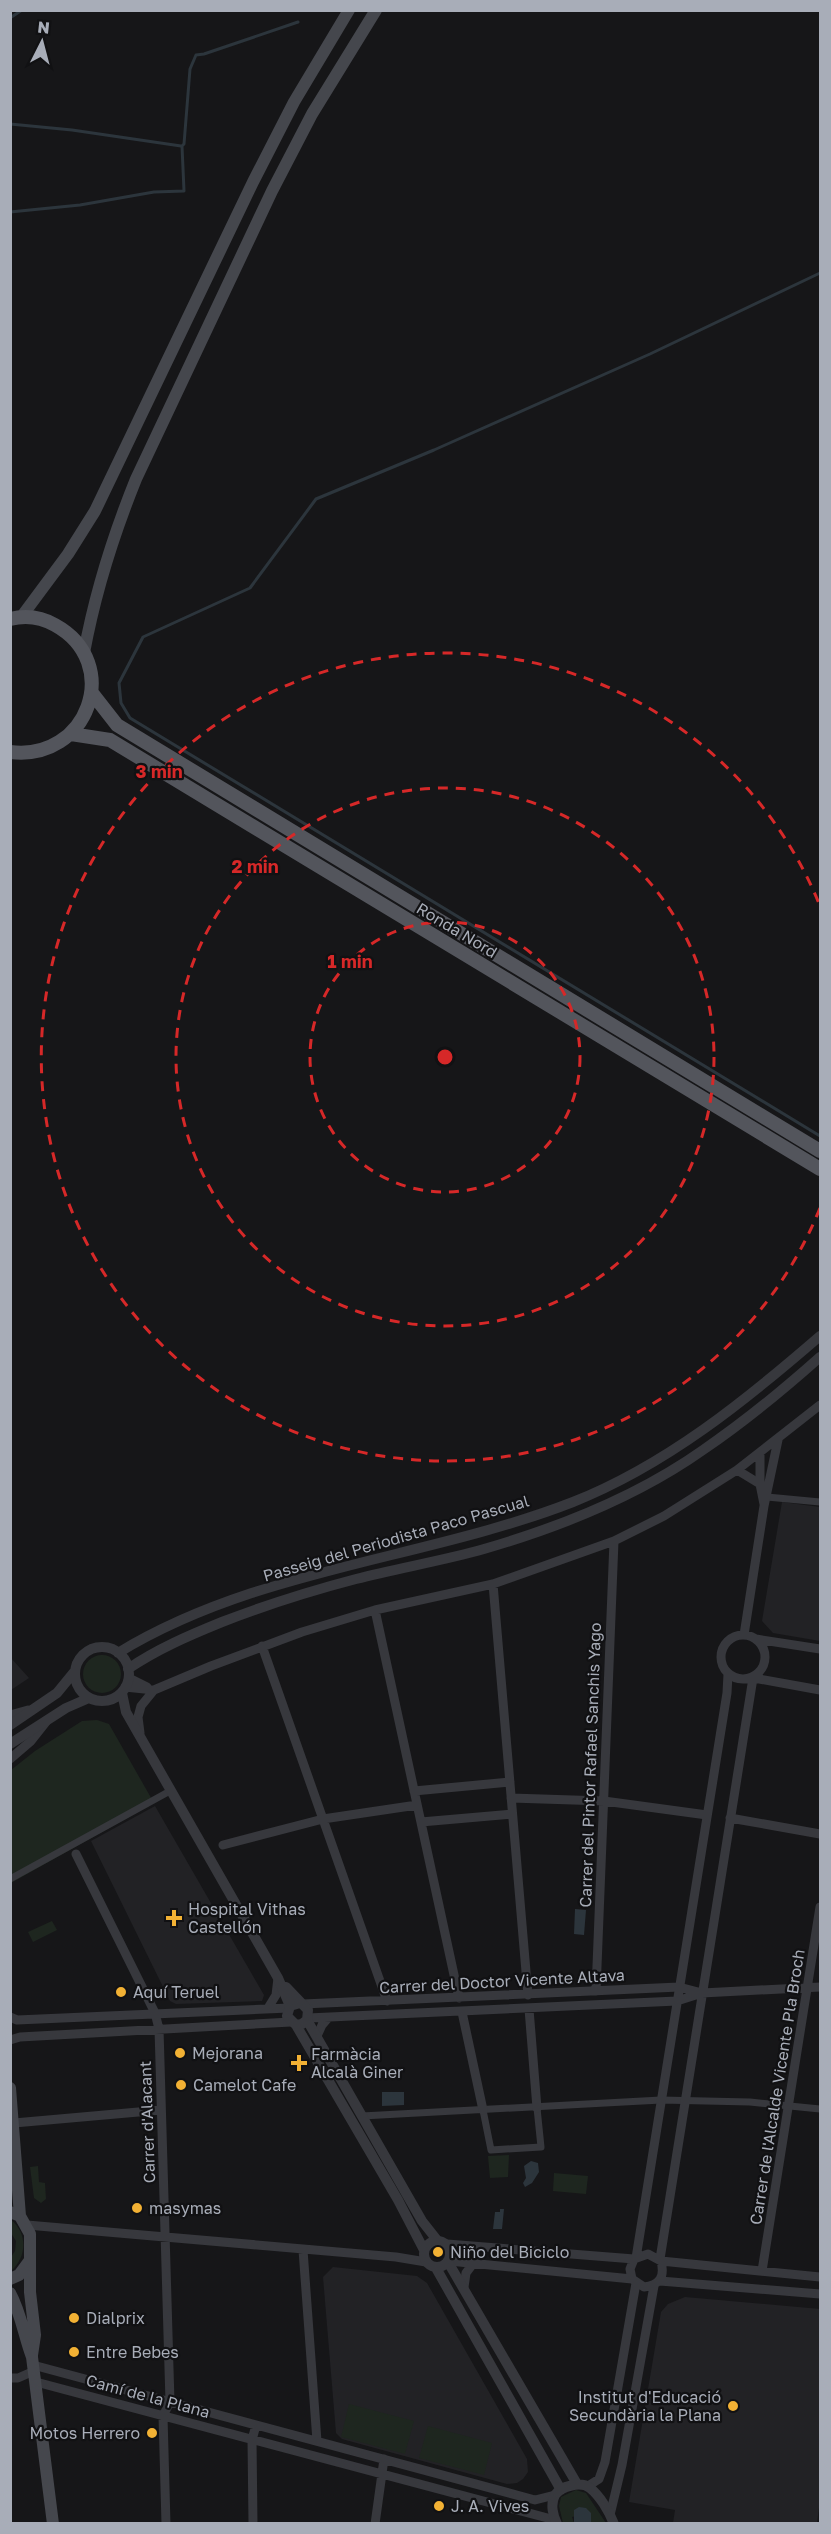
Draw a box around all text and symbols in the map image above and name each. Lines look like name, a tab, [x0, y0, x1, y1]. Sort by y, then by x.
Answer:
north arrow	[12, 12, 72, 72]
text: N	[36, 17, 51, 38]
text: 3 min	[135, 760, 183, 782]
text: 2 min	[231, 855, 279, 877]
street label: Ronda Nord	[413, 898, 501, 962]
text: 1 min	[327, 950, 373, 972]
centre of rings	[435, 1047, 455, 1067]
street label: Passeig del Periodista Paco Pascual	[261, 1490, 531, 1586]
street label: Carrer del Pintor Rafael Sanchis Yago	[575, 1622, 605, 1908]
place label: Hospital Vithas Castellón	[188, 1899, 306, 1937]
marker: Hospital Vithas Castellón	[165, 1909, 183, 1927]
street label: Carrer de l'Alcalde Vicente Pla Broch	[745, 1948, 809, 2226]
street label: Carrer del Doctor Vicente Altava	[379, 1965, 625, 1997]
place label: Aquí Teruel	[133, 1982, 219, 2002]
marker: Aquí Teruel	[114, 1985, 128, 1999]
place label: Mejorana	[192, 2043, 263, 2063]
place label: Farmàcia Alcalà Giner	[311, 2044, 403, 2082]
marker: Mejorana	[173, 2046, 187, 2060]
marker: Farmàcia Alcalà Giner	[292, 2056, 306, 2070]
street label: Carrer d'Alacant	[135, 2061, 159, 2183]
place label: Camelot Cafe	[193, 2075, 296, 2095]
marker: Camelot Cafe	[174, 2078, 188, 2092]
place label: masymas	[149, 2198, 221, 2218]
marker: masymas	[130, 2201, 144, 2215]
place label: Niño del Biciclo	[450, 2242, 569, 2262]
marker: Niño del Biciclo	[431, 2245, 445, 2259]
place label: Dialprix	[86, 2308, 145, 2328]
marker: Dialprix	[67, 2311, 81, 2325]
place label: Entre Bebes	[86, 2342, 179, 2362]
marker: Entre Bebes	[67, 2345, 81, 2359]
street label: Camí de la Plana	[84, 2370, 212, 2422]
place label: Institut d'Educació Secundària la Plana	[569, 2387, 721, 2425]
marker: Institut d'Educació Secundària la Plana	[726, 2399, 740, 2413]
place label: Motos Herrero	[29, 2423, 140, 2443]
marker: Motos Herrero	[145, 2426, 159, 2440]
place label: J. A. Vives	[451, 2496, 529, 2516]
marker: J. A. Vives	[432, 2499, 446, 2513]

